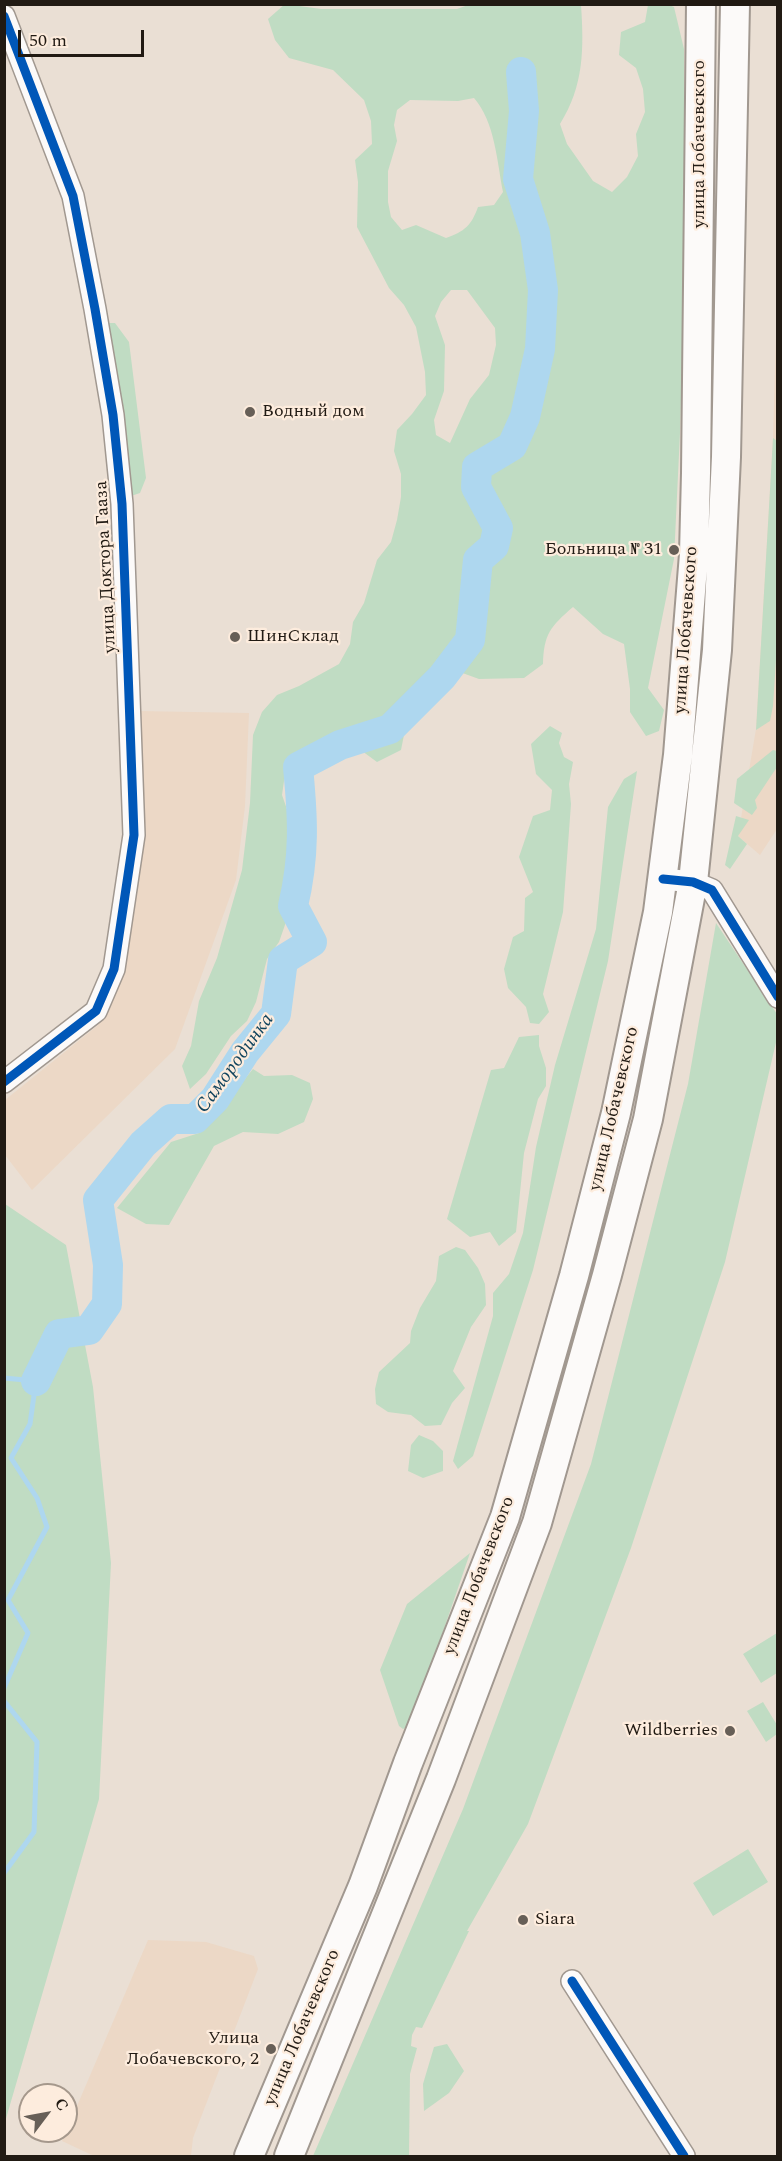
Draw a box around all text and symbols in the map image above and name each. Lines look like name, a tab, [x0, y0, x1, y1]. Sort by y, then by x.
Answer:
scale bar	[21, 18, 147, 56]
text: 50 m	[29, 27, 67, 54]
street label: улица Лобачевского	[689, 60, 711, 228]
place label: Водный дом	[262, 401, 365, 423]
marker: Водный дом	[243, 405, 257, 419]
street label: улица Доктора Гааза	[92, 480, 122, 654]
place label: Больница № 31	[545, 539, 662, 561]
marker: Больница № 31	[667, 543, 681, 557]
street label: улица Лобачевского	[670, 546, 704, 714]
place label: ШинСклад	[247, 626, 339, 648]
marker: ШинСклад	[228, 630, 242, 644]
water label: Самородинка	[192, 1009, 280, 1119]
street label: улица Лобачевского	[586, 1025, 644, 1193]
street label: улица Лобачевского	[440, 1494, 520, 1658]
place label: Wildberries	[624, 1720, 718, 1742]
marker: Wildberries	[723, 1724, 737, 1738]
place label: Siara	[535, 1909, 575, 1931]
marker: Siara	[516, 1913, 530, 1927]
street label: улица Лобачевского	[260, 1947, 346, 2109]
place label: Улица Лобачевского, 2	[126, 2028, 259, 2070]
marker: Улица Лобачевского, 2	[264, 2042, 278, 2056]
north arrow	[18, 2083, 78, 2143]
text: С	[48, 2093, 75, 2116]

